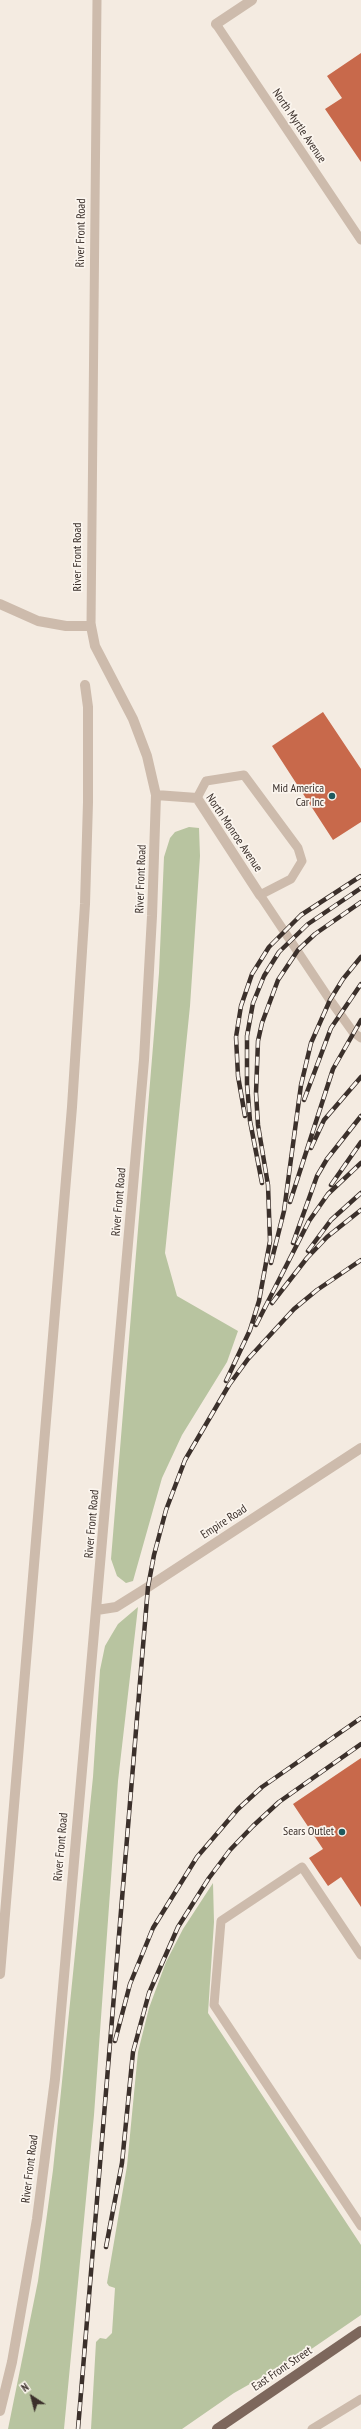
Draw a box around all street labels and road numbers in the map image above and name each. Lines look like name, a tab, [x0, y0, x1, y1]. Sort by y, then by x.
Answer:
street label: North Myrtle Avenue	[269, 86, 329, 166]
street label: River Front Road	[73, 198, 89, 268]
street label: River Front Road	[71, 523, 85, 591]
street label: North Monroe Avenue	[203, 791, 265, 875]
street label: River Front Road	[133, 844, 149, 914]
street label: River Front Road	[109, 1167, 129, 1237]
street label: River Front Road	[82, 1489, 102, 1559]
street label: Empire Road	[198, 1502, 250, 1542]
street label: River Front Road	[51, 1812, 71, 1882]
street label: River Front Road	[19, 2134, 41, 2204]
street label: East Front Street	[249, 2344, 315, 2394]

